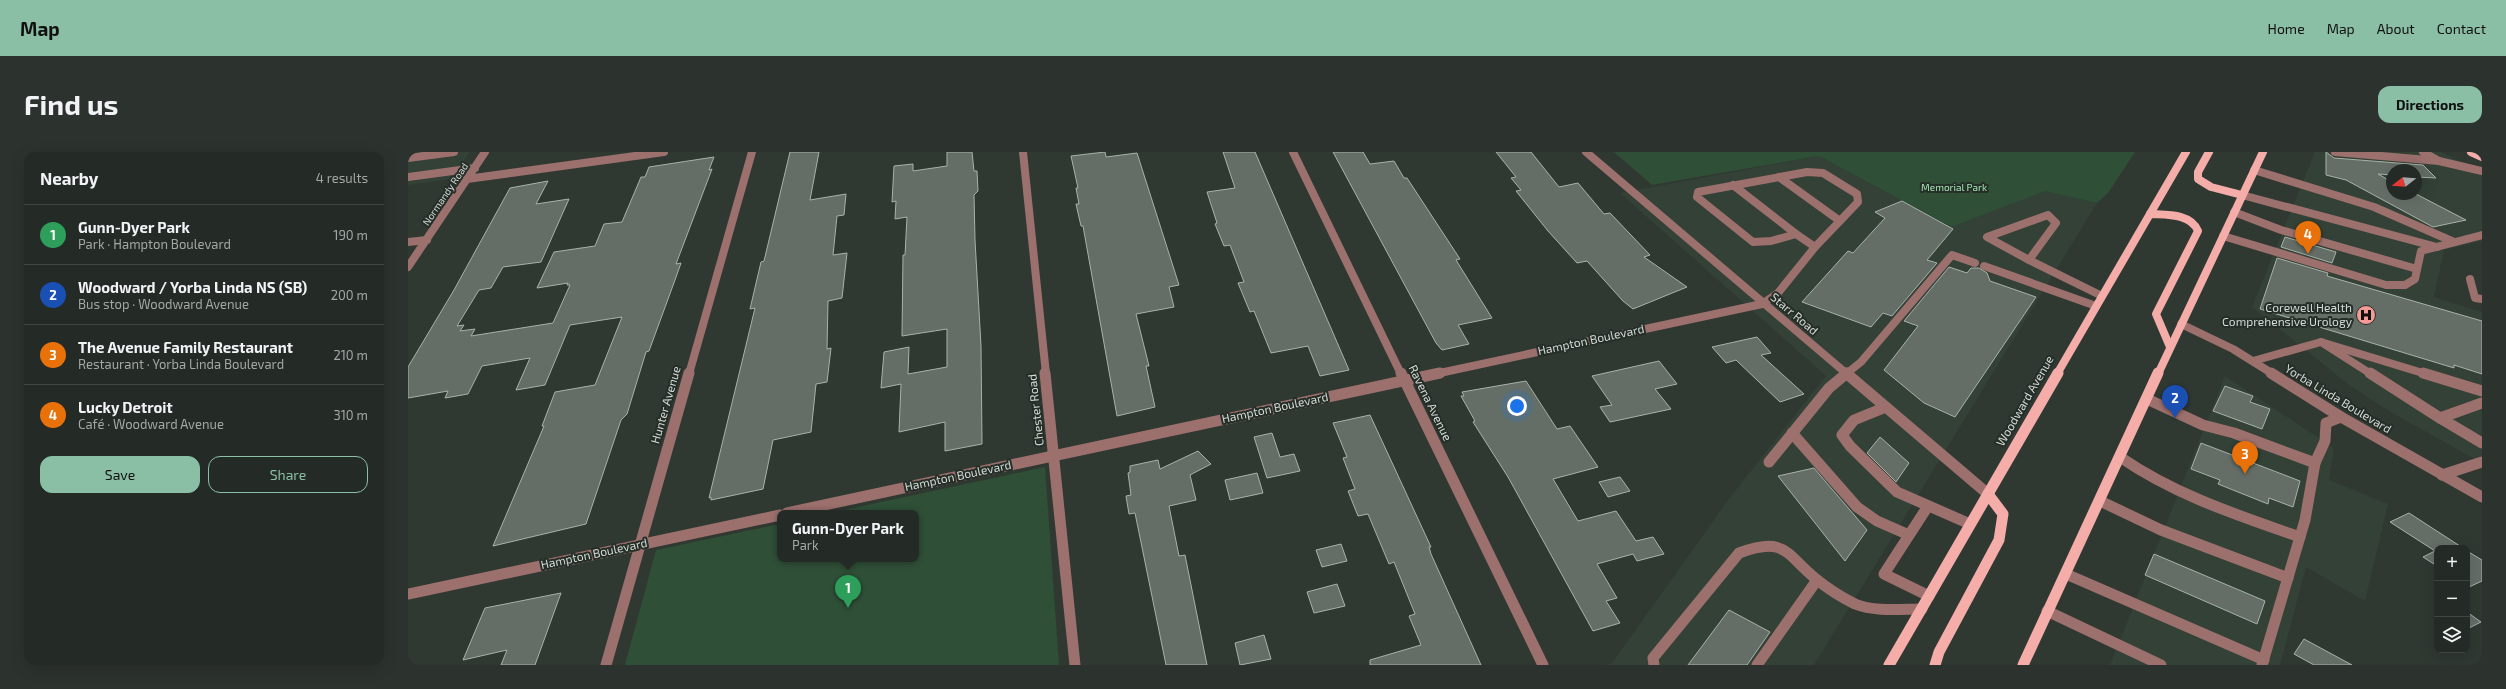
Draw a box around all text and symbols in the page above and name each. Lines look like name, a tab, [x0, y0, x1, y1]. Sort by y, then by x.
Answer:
text: Map	[20, 17, 60, 40]
text: Home	[2268, 20, 2305, 37]
text: Map	[2327, 20, 2355, 37]
text: About	[2377, 20, 2415, 37]
text: Contact	[2437, 20, 2486, 37]
button: Directions	[2378, 86, 2482, 123]
text: Find us	[24, 87, 118, 121]
street label: Normandy Road	[420, 160, 470, 228]
north arrow	[2386, 164, 2422, 200]
text: Nearby	[40, 168, 98, 188]
text: 4 results	[316, 170, 368, 186]
park label: Memorial Park	[1921, 181, 1987, 193]
text: Gunn-Dyer Park	[78, 218, 190, 236]
pin: 4	[2295, 221, 2321, 254]
text: 1	[50, 227, 56, 243]
text: 190 m	[333, 227, 368, 243]
text: Park · Hampton Boulevard	[78, 236, 231, 252]
text: Woodward / Yorba Linda NS (SB)	[78, 278, 307, 296]
text: 2	[49, 287, 57, 303]
text: 200 m	[331, 287, 368, 303]
street label: Starr Road	[1768, 289, 1821, 337]
text: Bus stop · Woodward Avenue	[78, 296, 249, 312]
place label: Corewell Health Comprehensive Urology	[2222, 300, 2353, 328]
hospital icon: Corewell Health Comprehensive Urology	[2355, 304, 2377, 326]
street label: Hampton Boulevard	[1536, 321, 1645, 357]
text: The Avenue Family Restaurant	[78, 338, 293, 356]
text: 3	[49, 347, 57, 363]
text: 210 m	[333, 347, 368, 363]
street label: Woodward Avenue	[1993, 353, 2056, 448]
text: Restaurant · Yorba Linda Boulevard	[78, 356, 284, 372]
street label: Yorba Linda Boulevard	[2283, 361, 2394, 435]
street label: Ravena Avenue	[1406, 362, 1455, 443]
street label: Hunter Avenue	[647, 364, 683, 445]
street label: Chester Road	[1024, 373, 1046, 447]
pin: 2	[2162, 385, 2188, 418]
street label: Hampton Boulevard	[1220, 389, 1329, 425]
your location	[1507, 396, 1527, 416]
text: Lucky Detroit	[78, 398, 173, 416]
text: 4	[49, 407, 57, 423]
text: 310 m	[333, 407, 368, 423]
text: Café · Woodward Avenue	[78, 416, 224, 432]
pin: 3	[2232, 441, 2258, 474]
button: Save	[40, 456, 200, 493]
button: Share	[208, 456, 368, 493]
street label: Hampton Boulevard	[903, 457, 1012, 493]
popup	[777, 510, 919, 562]
text: Gunn-Dyer Park	[792, 519, 904, 537]
street label: Hampton Boulevard	[539, 535, 648, 571]
text: Park	[792, 537, 819, 553]
map controls	[2434, 545, 2470, 653]
button: +	[2434, 545, 2470, 581]
pin: 1	[835, 575, 861, 608]
button: −	[2434, 581, 2470, 617]
button: layers	[2434, 617, 2470, 653]

